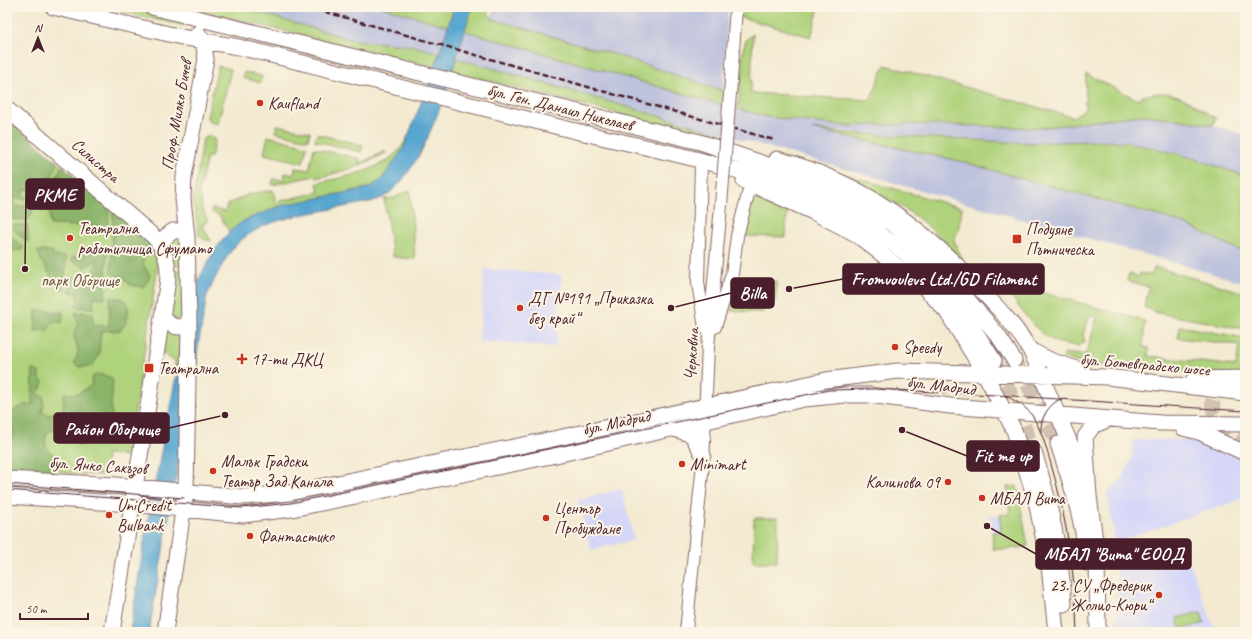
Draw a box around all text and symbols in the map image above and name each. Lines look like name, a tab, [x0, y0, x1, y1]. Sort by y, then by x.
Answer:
north arrow	[18, 18, 58, 58]
text: N	[35, 21, 44, 35]
street label: Проф. Милко Бичев	[156, 55, 197, 172]
street label: бул. Ген. Данаил Николаев	[485, 79, 638, 136]
place label: Kaufland	[268, 93, 322, 114]
marker: Kaufland	[255, 98, 265, 108]
street label: Силистра	[67, 134, 126, 188]
callout: РКМЕ	[26, 179, 84, 209]
text: РКМЕ	[34, 184, 78, 206]
place label: Театрална работилница Сфумато	[78, 218, 213, 259]
place label: Подуяне Пътническа	[1026, 219, 1096, 260]
marker: Театрална работилница Сфумато	[65, 233, 75, 243]
marker: Подуяне Пътническа	[1011, 233, 1023, 245]
callout: Fromvoulevs Ltd./GD Filament	[843, 264, 1044, 294]
text: Fromvoulevs Ltd./GD Filament	[851, 268, 1039, 290]
park label: парк Оборище	[41, 270, 120, 291]
callout: Billa	[731, 278, 774, 308]
text: Billa	[740, 282, 768, 304]
place label: ДГ №191 „Приказка без край“	[528, 288, 655, 330]
marker: ДГ №191 „Приказка без край“	[515, 303, 525, 313]
street label: Черковна	[679, 325, 704, 381]
place label: Speedy	[903, 337, 942, 358]
marker: Speedy	[890, 342, 900, 352]
street label: бул. Ботевградско шосе	[1079, 348, 1212, 381]
place label: 17-ти ДКЦ	[251, 349, 325, 370]
marker: 17-ти ДКЦ	[236, 353, 248, 365]
place label: Театрална	[158, 358, 220, 379]
marker: Театрална	[143, 362, 155, 374]
street label: бул. Мадрид	[906, 371, 979, 400]
street label: бул. Мадрид	[581, 405, 654, 440]
callout: Район Оборище	[54, 413, 169, 443]
text: Район Оборище	[65, 418, 161, 440]
callout: Fit me up	[967, 441, 1039, 471]
text: Fit me up	[974, 445, 1033, 467]
place label: Малък Градски Театър Зад Канала	[221, 451, 334, 492]
street label: бул. Янко Сакъзов	[49, 452, 150, 481]
place label: Minimart	[690, 454, 748, 475]
marker: Minimart	[677, 459, 687, 469]
marker: Малък Градски Театър Зад Канала	[208, 466, 218, 476]
place label: Калинова 09	[866, 472, 941, 493]
marker: Калинова 09	[943, 477, 953, 487]
place label: МБАЛ Вита	[990, 488, 1066, 509]
marker: МБАЛ Вита	[977, 493, 987, 503]
place label: UniCredit Bulbank	[117, 495, 174, 536]
place label: Център Пробуждане	[554, 498, 622, 539]
marker: UniCredit Bulbank	[104, 510, 114, 520]
marker: Център Пробуждане	[541, 513, 551, 523]
place label: Фантастико	[258, 526, 335, 547]
marker: Фантастико	[245, 531, 255, 541]
callout: МБАЛ "Вита" ЕООД	[1036, 539, 1191, 569]
text: МБАЛ "Вита" ЕООД	[1044, 543, 1185, 565]
place label: 23. СУ „Фредерик Жолио-Кюри“	[1050, 575, 1154, 616]
marker: 23. СУ „Фредерик Жолио-Кюри“	[1154, 590, 1164, 600]
scale bar	[20, 595, 88, 621]
text: 50 m	[26, 601, 48, 617]

